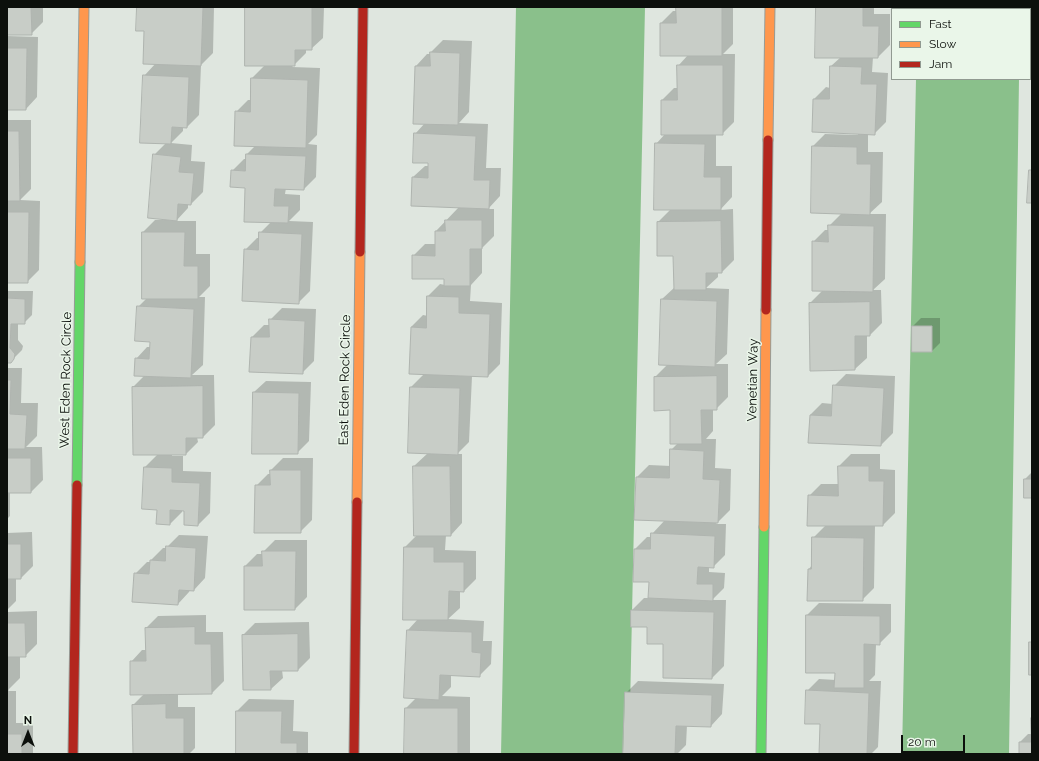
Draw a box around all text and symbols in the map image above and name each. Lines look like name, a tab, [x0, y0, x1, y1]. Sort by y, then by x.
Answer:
legend	[891, 8, 1031, 80]
text: Fast	[929, 17, 952, 31]
text: Slow	[929, 37, 956, 51]
text: Jam	[929, 57, 952, 71]
street label: West Eden Rock Circle	[57, 312, 75, 448]
street label: East Eden Rock Circle	[336, 314, 354, 446]
street label: Venetian Way	[744, 338, 762, 422]
north arrow	[8, 713, 48, 753]
text: N	[24, 714, 32, 727]
scale bar	[903, 727, 967, 753]
text: 20 m	[908, 735, 936, 749]

